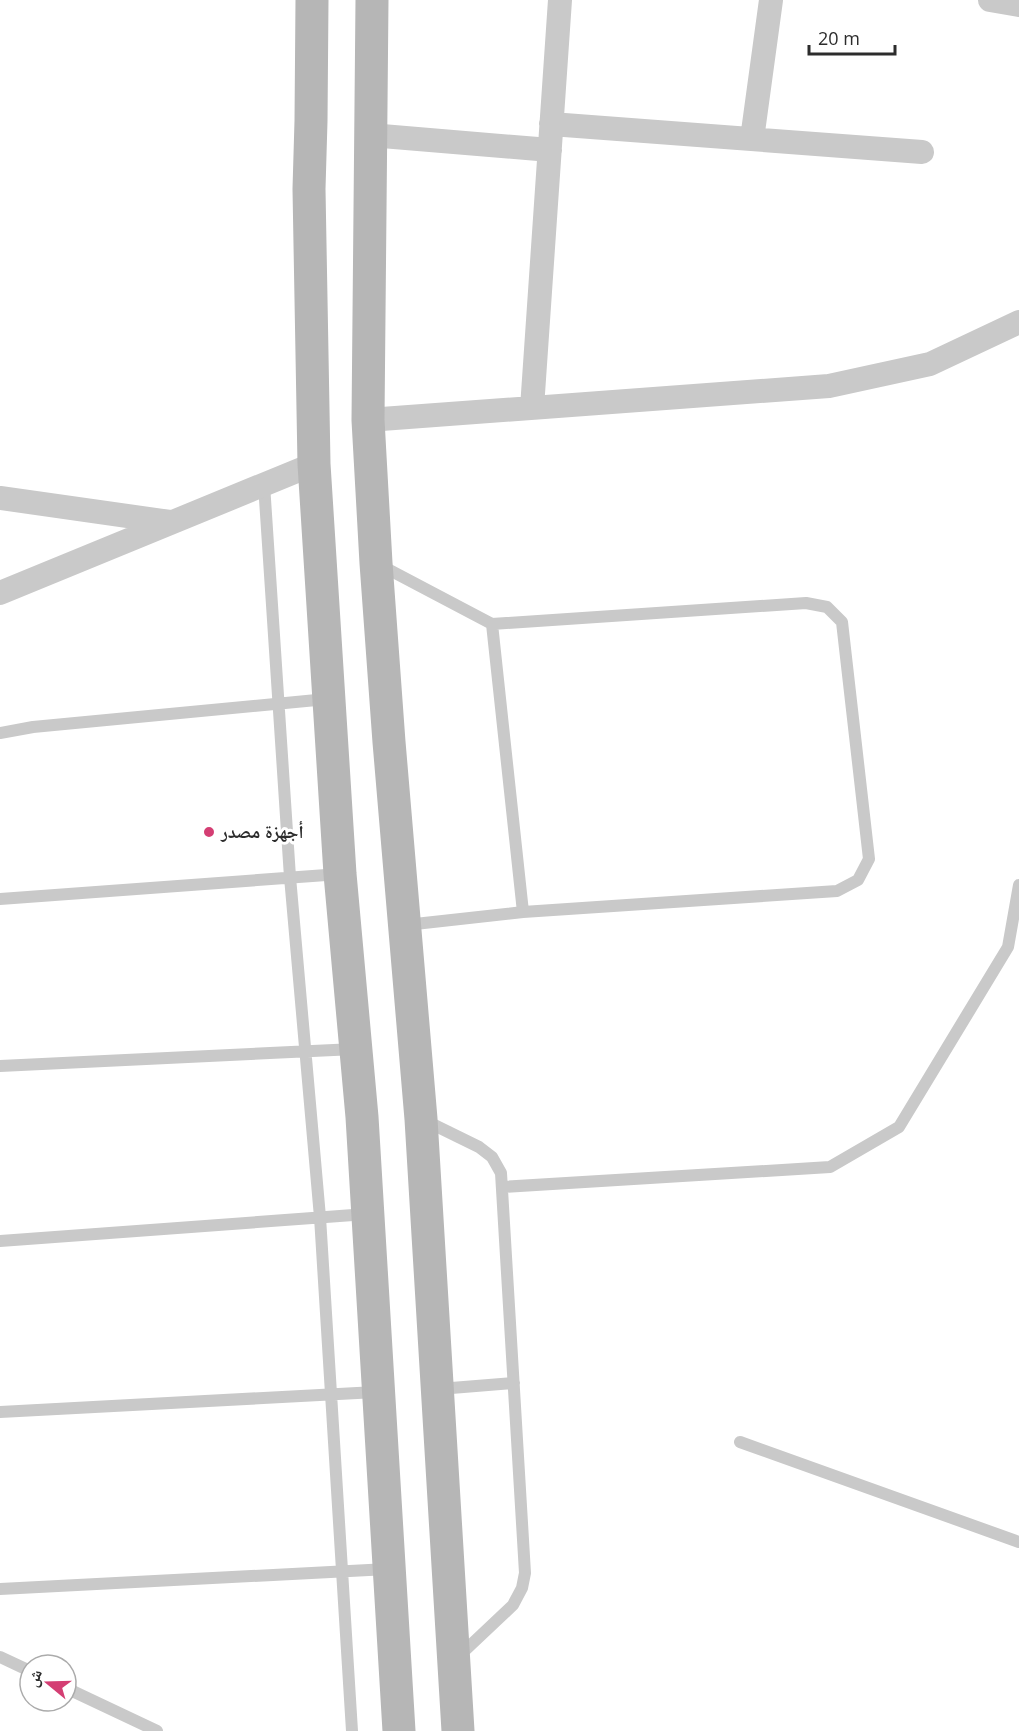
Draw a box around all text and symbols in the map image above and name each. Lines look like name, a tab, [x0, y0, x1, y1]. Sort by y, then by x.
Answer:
scale bar	[809, 18, 894, 56]
text: 20 m	[818, 26, 860, 50]
place label: أجهزة مصدر	[220, 819, 304, 843]
marker: أجهزة مصدر	[202, 825, 216, 839]
north arrow	[18, 1653, 78, 1713]
text: ش	[21, 1666, 47, 1690]

